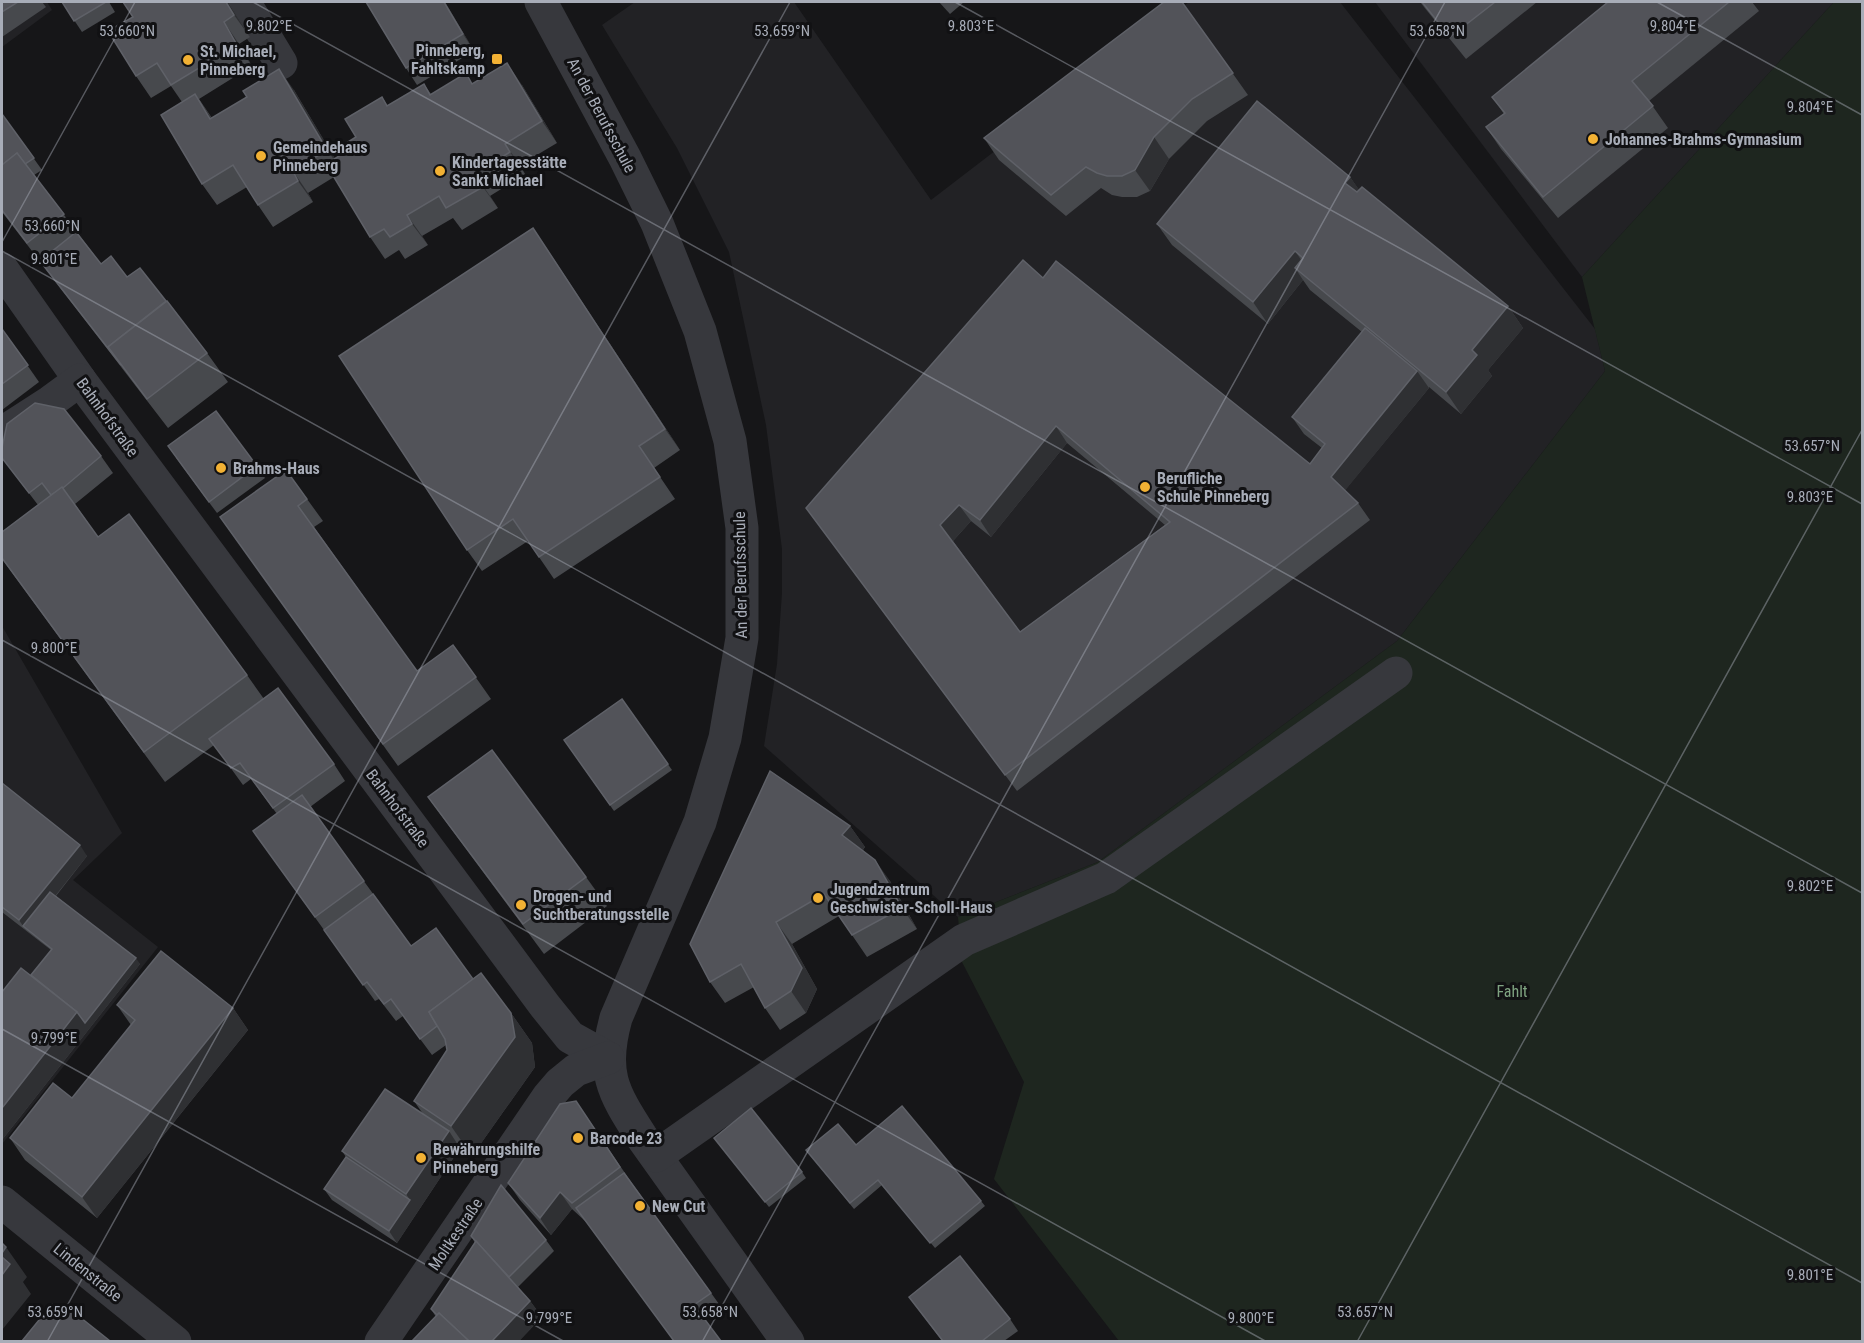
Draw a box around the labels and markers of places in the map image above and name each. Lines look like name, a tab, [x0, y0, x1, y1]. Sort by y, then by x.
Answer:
place label: Pinneberg, Fahltskamp	[411, 41, 485, 78]
place label: St. Michael, Pinneberg	[200, 42, 276, 79]
marker: Pinneberg, Fahltskamp	[490, 52, 504, 66]
marker: St. Michael, Pinneberg	[181, 53, 195, 67]
place label: Johannes-Brahms-Gymnasium	[1605, 130, 1802, 149]
marker: Johannes-Brahms-Gymnasium	[1586, 132, 1600, 146]
place label: Gemeindehaus Pinneberg	[273, 138, 368, 175]
marker: Gemeindehaus Pinneberg	[254, 149, 268, 163]
place label: Kindertagesstätte Sankt Michael	[452, 153, 567, 190]
marker: Kindertagesstätte Sankt Michael	[433, 164, 447, 178]
place label: Brahms-Haus	[233, 459, 320, 478]
marker: Brahms-Haus	[214, 461, 228, 475]
place label: Berufliche Schule Pinneberg	[1157, 469, 1269, 506]
marker: Berufliche Schule Pinneberg	[1138, 480, 1152, 494]
place label: Jugendzentrum Geschwister-Scholl-Haus	[830, 880, 993, 917]
place label: Drogen- und Suchtberatungsstelle	[533, 887, 670, 924]
marker: Jugendzentrum Geschwister-Scholl-Haus	[811, 891, 825, 905]
marker: Drogen- und Suchtberatungsstelle	[514, 898, 528, 912]
place label: Barcode 23	[590, 1129, 662, 1148]
marker: Barcode 23	[571, 1131, 585, 1145]
place label: Bewährungshilfe Pinneberg	[433, 1140, 541, 1177]
marker: Bewährungshilfe Pinneberg	[414, 1151, 428, 1165]
place label: New Cut	[652, 1197, 705, 1216]
marker: New Cut	[633, 1199, 647, 1213]

